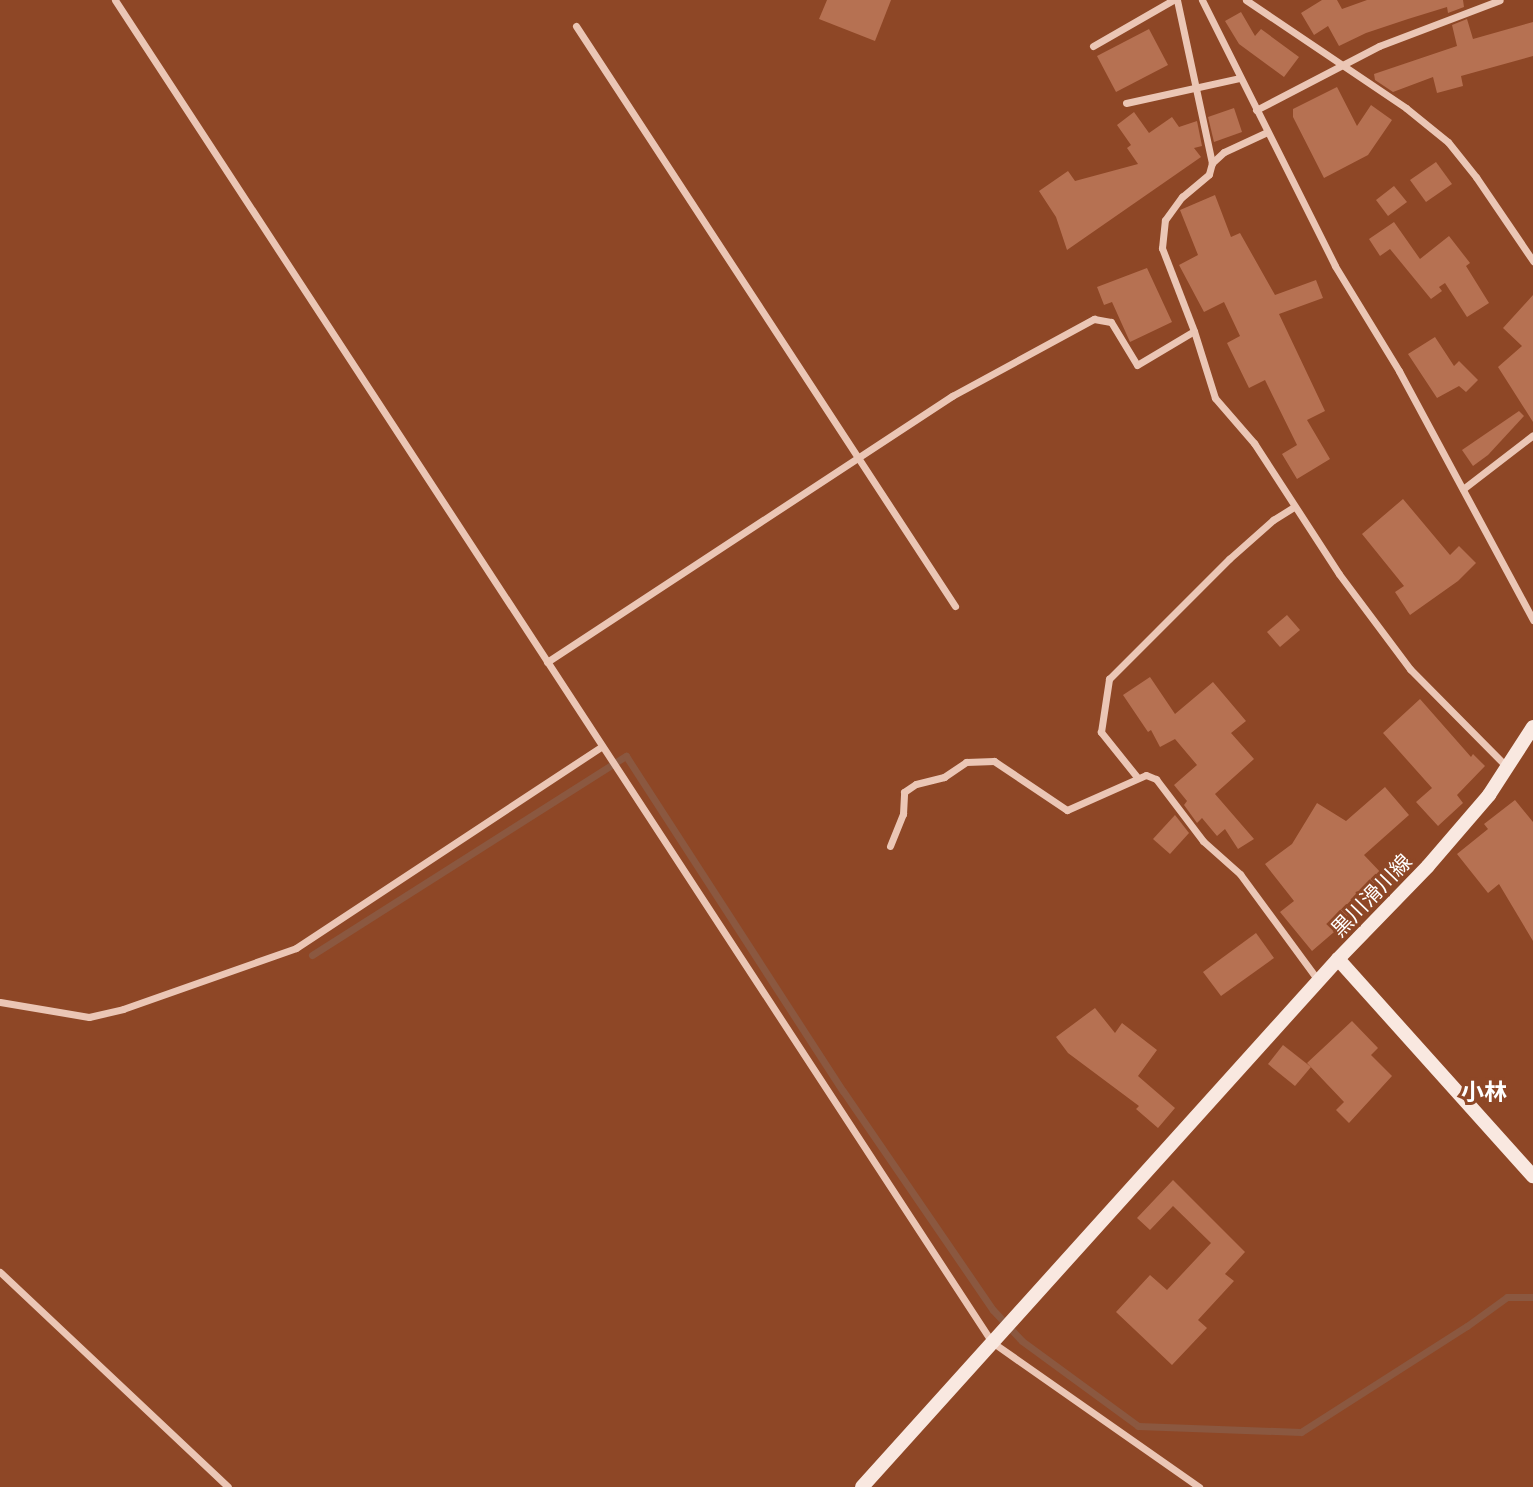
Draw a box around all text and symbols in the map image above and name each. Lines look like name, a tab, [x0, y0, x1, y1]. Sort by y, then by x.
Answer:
street label: 黒川滑川線	[1325, 848, 1417, 942]
district label: 小林	[1461, 1077, 1507, 1105]

